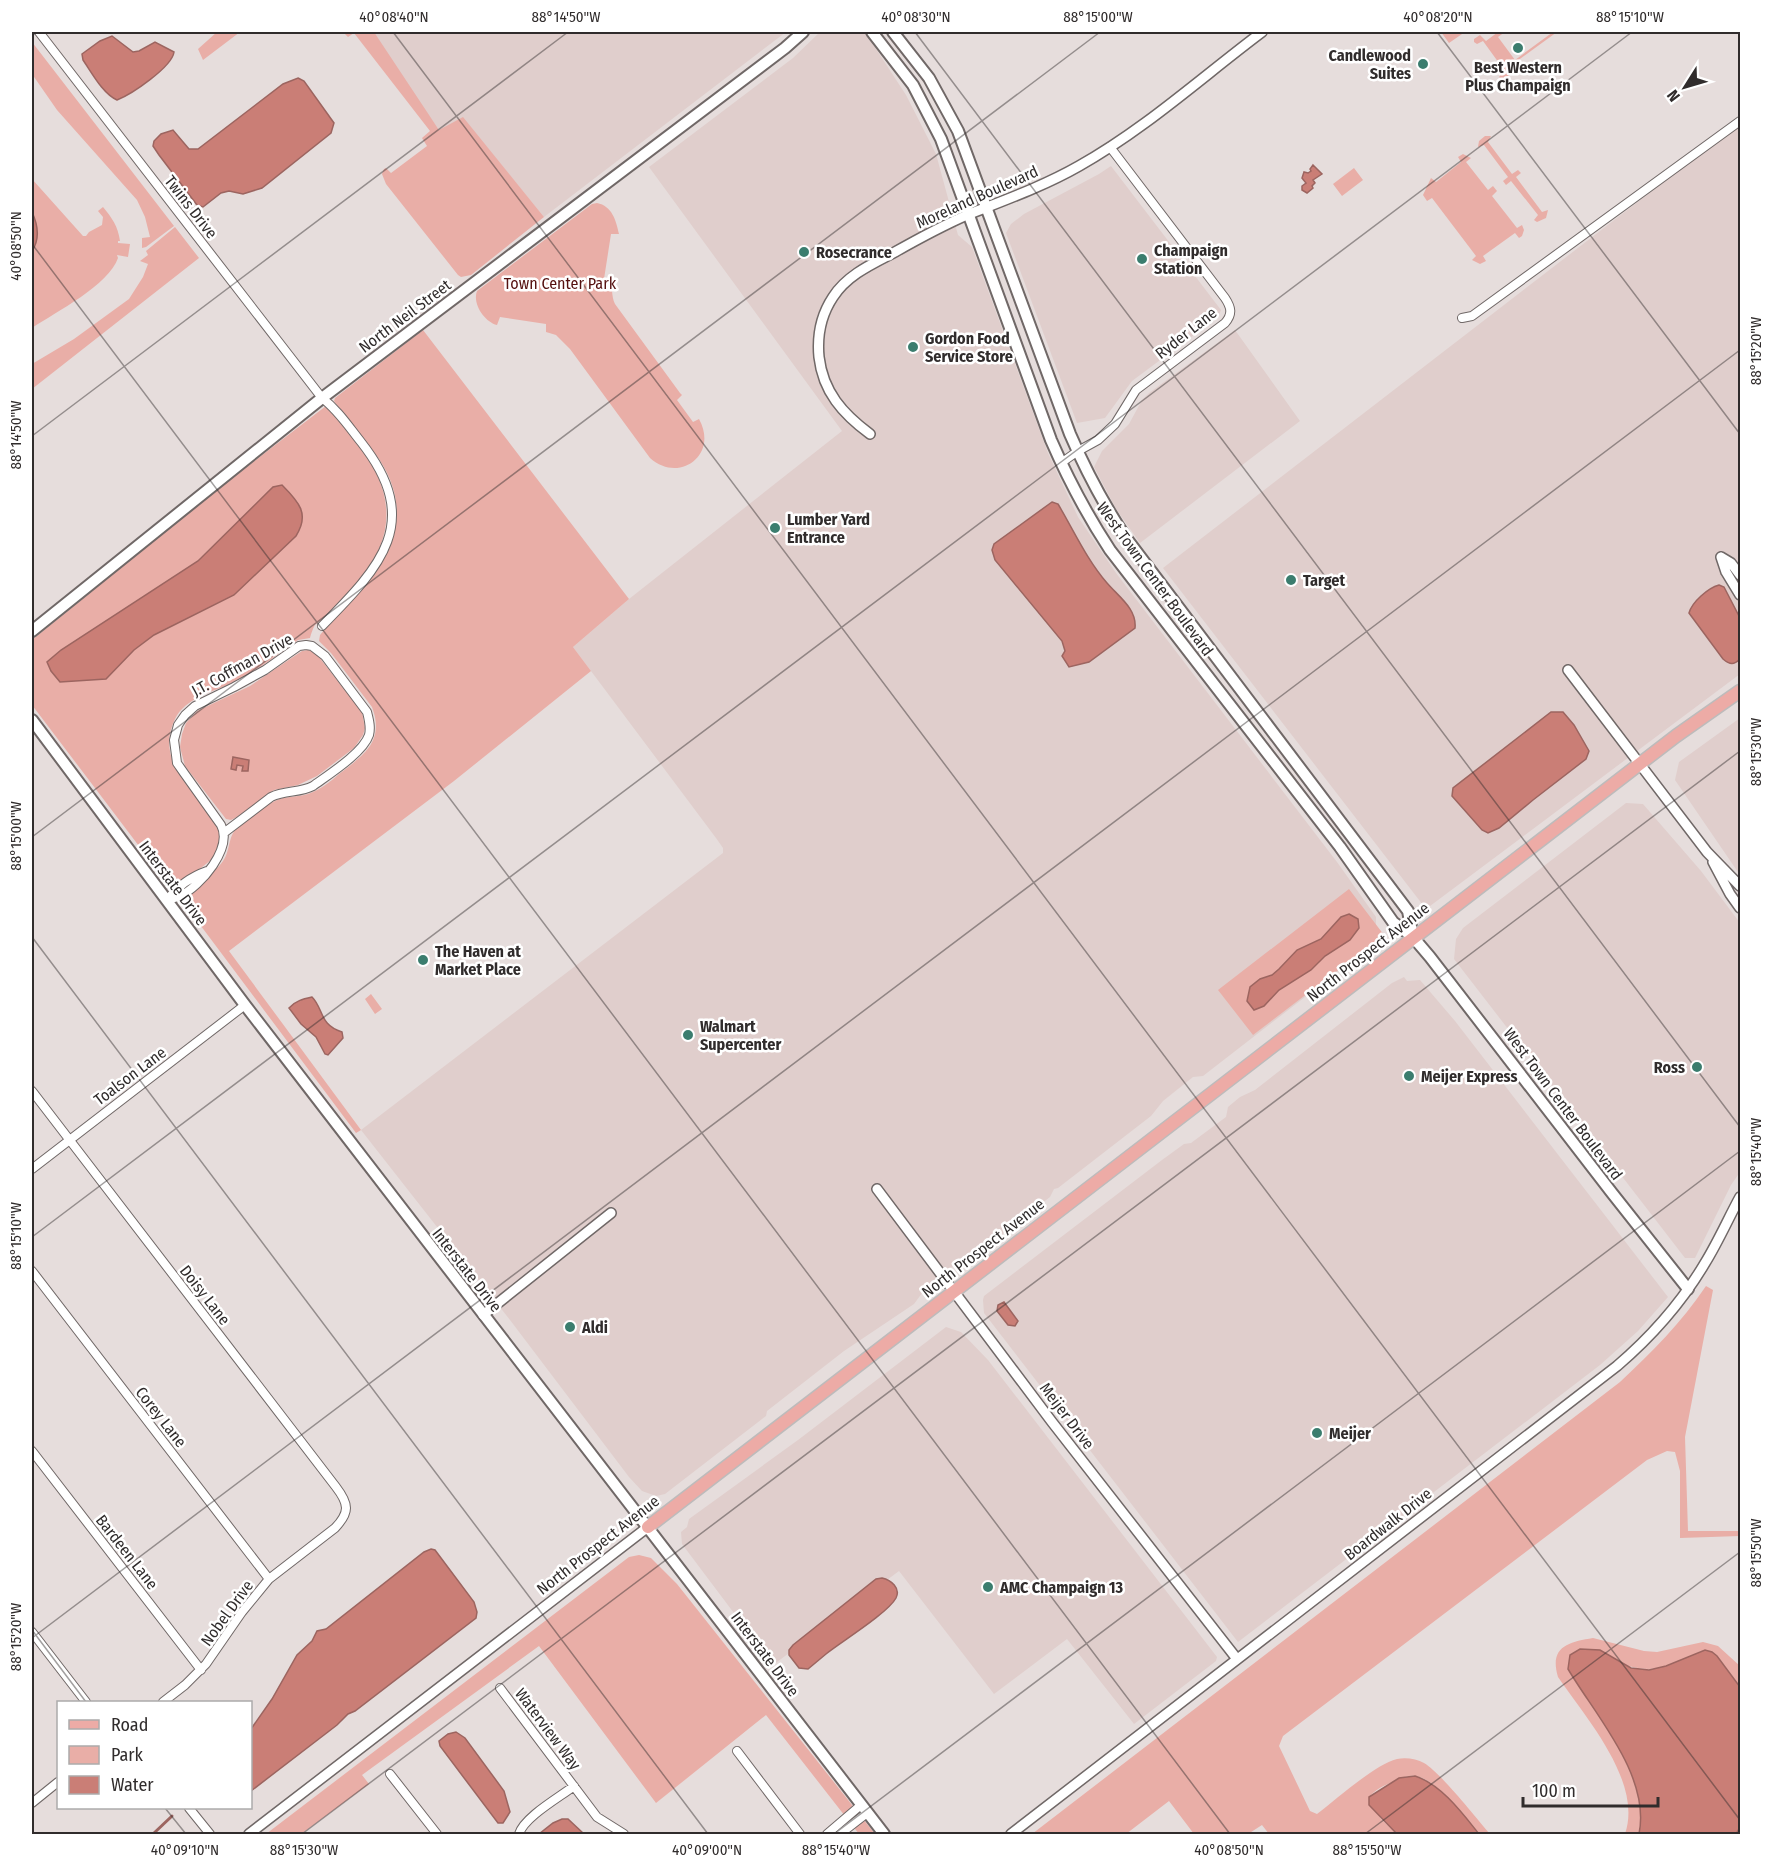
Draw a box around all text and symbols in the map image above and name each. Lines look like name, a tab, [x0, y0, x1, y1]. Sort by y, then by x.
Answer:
text: 40°08'40"N	[359, 8, 429, 26]
text: 88°14'50"W	[532, 8, 600, 26]
text: 40°08'30"N	[881, 8, 951, 26]
text: 88°15'00"W	[1063, 8, 1133, 26]
text: 40°08'20"N	[1403, 8, 1473, 26]
text: 88°15'10"W	[1596, 8, 1664, 26]
marker: Best Western Plus Champaign	[1511, 41, 1525, 55]
place label: Candlewood Suites	[1329, 46, 1411, 83]
marker: Candlewood Suites	[1416, 57, 1430, 71]
north arrow	[1655, 57, 1715, 117]
place label: Best Western Plus Champaign	[1465, 58, 1571, 95]
text: N	[1663, 86, 1684, 105]
street label: Moreland Boulevard	[913, 162, 1041, 232]
street label: Twins Drive	[161, 172, 221, 242]
text: 40°08'50"N	[7, 211, 25, 281]
place label: Champaign Station	[1154, 241, 1228, 278]
place label: Rosecrance	[816, 243, 892, 262]
marker: Rosecrance	[797, 245, 811, 259]
marker: Champaign Station	[1135, 252, 1149, 266]
park label: Town Center Park	[504, 274, 617, 293]
street label: North Neil Street	[355, 275, 455, 357]
street label: Ryder Lane	[1151, 303, 1221, 363]
text: 88°15'20"W	[1747, 317, 1765, 385]
place label: Gordon Food Service Store	[925, 329, 1013, 366]
marker: Gordon Food Service Store	[906, 340, 920, 354]
text: 88°14'50"W	[7, 401, 25, 469]
street label: West Town Center Boulevard	[1093, 498, 1217, 660]
place label: Lumber Yard Entrance	[787, 510, 870, 547]
marker: Lumber Yard Entrance	[768, 521, 782, 535]
place label: Target	[1303, 571, 1345, 590]
marker: Target	[1284, 573, 1298, 587]
street label: J.T. Coffman Drive	[188, 629, 296, 701]
text: 88°15'30"W	[1747, 718, 1765, 786]
text: 88°15'00"W	[7, 801, 25, 871]
street label: Interstate Drive	[135, 837, 211, 929]
street label: North Prospect Avenue	[1303, 898, 1433, 1006]
place label: The Haven at Market Place	[435, 942, 521, 979]
marker: The Haven at Market Place	[416, 953, 430, 967]
place label: Walmart Supercenter	[700, 1017, 781, 1054]
street label: West Town Center Boulevard	[1500, 1024, 1626, 1184]
marker: Walmart Supercenter	[681, 1028, 695, 1042]
street label: Toalson Lane	[90, 1043, 170, 1109]
place label: Ross	[1654, 1058, 1685, 1077]
marker: Ross	[1690, 1060, 1704, 1074]
place label: Meijer Express	[1421, 1067, 1517, 1086]
marker: Meijer Express	[1402, 1069, 1416, 1083]
text: 88°15'40"W	[1747, 1118, 1765, 1186]
street label: North Prospect Avenue	[918, 1194, 1048, 1302]
text: 88°15'10"W	[7, 1202, 25, 1270]
street label: Interstate Drive	[428, 1224, 506, 1316]
street label: Doisy Lane	[176, 1261, 234, 1329]
place label: Aldi	[581, 1318, 608, 1337]
marker: Aldi	[563, 1320, 577, 1334]
street label: Meijer Drive	[1036, 1379, 1098, 1453]
street label: Corey Lane	[132, 1383, 190, 1451]
place label: Meijer	[1329, 1424, 1371, 1443]
marker: Meijer	[1310, 1426, 1324, 1440]
street label: Boardwalk Drive	[1340, 1484, 1436, 1564]
street label: North Prospect Avenue	[533, 1491, 663, 1599]
street label: Bardeen Lane	[92, 1511, 162, 1593]
text: 88°15'50"W	[1747, 1519, 1765, 1587]
street label: Nobel Drive	[197, 1576, 257, 1649]
place label: AMC Champaign 13	[999, 1578, 1124, 1597]
marker: AMC Champaign 13	[981, 1580, 995, 1594]
text: 88°15'20"W	[7, 1603, 25, 1671]
street label: Interstate Drive	[727, 1608, 803, 1700]
street label: Waterview Way	[511, 1684, 585, 1774]
legend	[57, 1701, 252, 1809]
text: Road	[111, 1714, 148, 1736]
text: Park	[111, 1744, 144, 1766]
scale bar	[1523, 1770, 1658, 1808]
text: Water	[111, 1774, 154, 1796]
text: 100 m	[1532, 1780, 1576, 1802]
text: 40°09'10"N	[151, 1841, 219, 1859]
text: 88°15'30"W	[270, 1841, 338, 1859]
text: 40°09'00"N	[672, 1841, 742, 1859]
text: 88°15'40"W	[802, 1841, 870, 1859]
text: 40°08'50"N	[1194, 1841, 1264, 1859]
text: 88°15'50"W	[1333, 1841, 1401, 1859]

